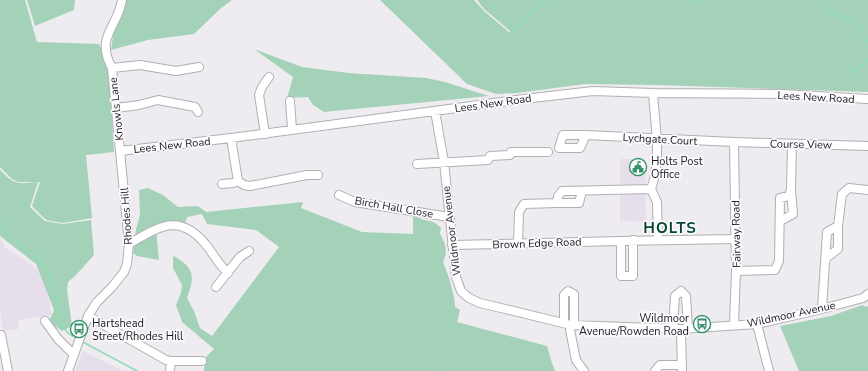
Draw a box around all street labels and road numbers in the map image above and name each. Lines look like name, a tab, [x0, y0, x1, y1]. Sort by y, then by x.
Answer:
street label: Knowls Lane	[106, 76, 127, 141]
street label: Lees New Road	[777, 88, 855, 107]
street label: Lees New Road	[454, 91, 532, 116]
street label: Lychgate Court	[622, 130, 698, 149]
street label: Lees New Road	[133, 134, 211, 157]
street label: Course View	[770, 136, 832, 153]
street label: Wildmoor Avenue	[439, 185, 464, 277]
street label: Rhodes Hill	[117, 186, 136, 245]
street label: Birch Hall Close	[353, 193, 434, 222]
street label: Fairway Road	[728, 200, 745, 268]
street label: Brown Edge Road	[492, 234, 582, 253]
street label: Wildmoor Avenue	[745, 298, 837, 331]

